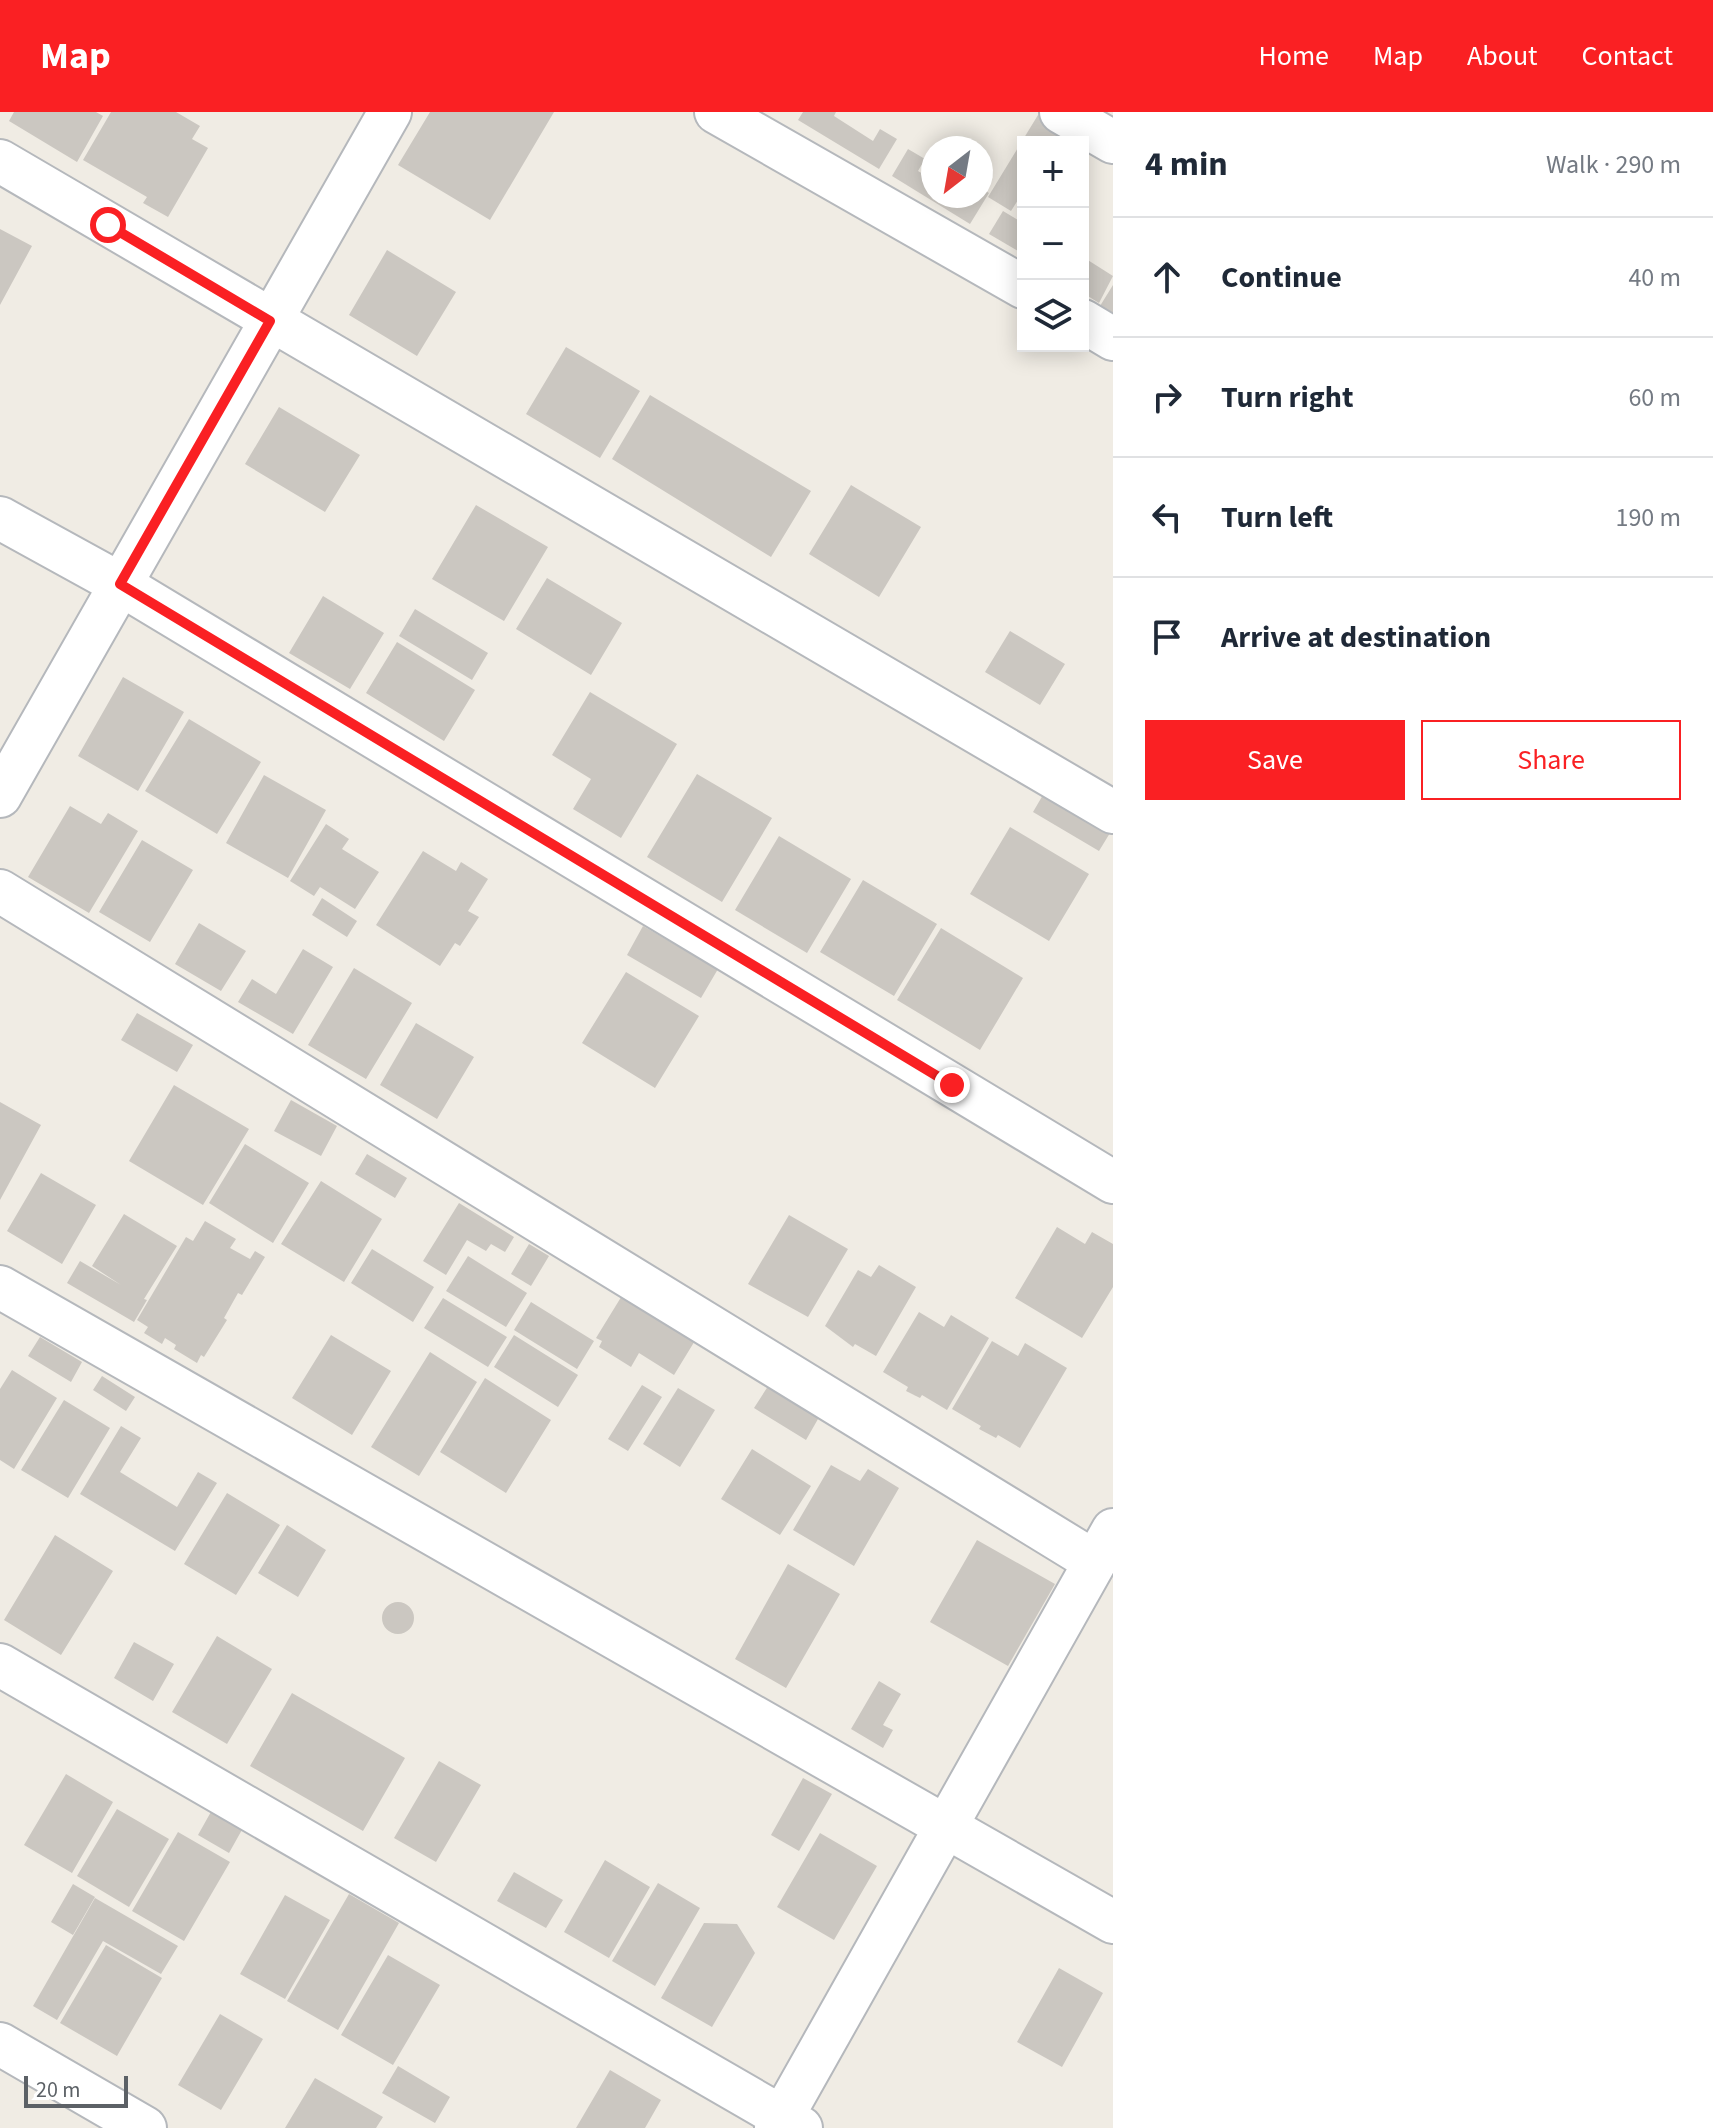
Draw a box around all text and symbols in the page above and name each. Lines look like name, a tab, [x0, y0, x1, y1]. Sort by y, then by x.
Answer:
text: Map	[40, 29, 111, 83]
text: Home	[1258, 36, 1329, 76]
text: Map	[1373, 36, 1423, 76]
text: About	[1467, 36, 1538, 76]
text: Contact	[1582, 36, 1673, 76]
north arrow	[921, 136, 993, 208]
map controls	[1017, 136, 1089, 352]
button: +	[1017, 136, 1089, 208]
text: 4 min	[1145, 140, 1228, 189]
text: Walk · 290 m	[1546, 146, 1681, 183]
route start	[90, 207, 126, 243]
button: −	[1017, 208, 1089, 280]
icon: ahead	[1145, 255, 1189, 299]
text: Continue	[1221, 256, 1342, 299]
text: 40 m	[1628, 259, 1681, 296]
button: layers	[1017, 280, 1089, 352]
icon: right	[1145, 375, 1189, 419]
text: Turn right	[1221, 376, 1353, 419]
text: 60 m	[1628, 379, 1681, 416]
icon: left	[1145, 495, 1189, 539]
text: Turn left	[1221, 496, 1333, 539]
text: 190 m	[1615, 499, 1681, 536]
icon: arrive	[1145, 615, 1189, 659]
text: Arrive at destination	[1221, 616, 1491, 659]
button: Save	[1145, 720, 1405, 800]
button: Share	[1421, 720, 1681, 800]
route end	[934, 1067, 970, 1103]
scale bar	[24, 2072, 128, 2108]
text: 20 m	[36, 2074, 81, 2106]

